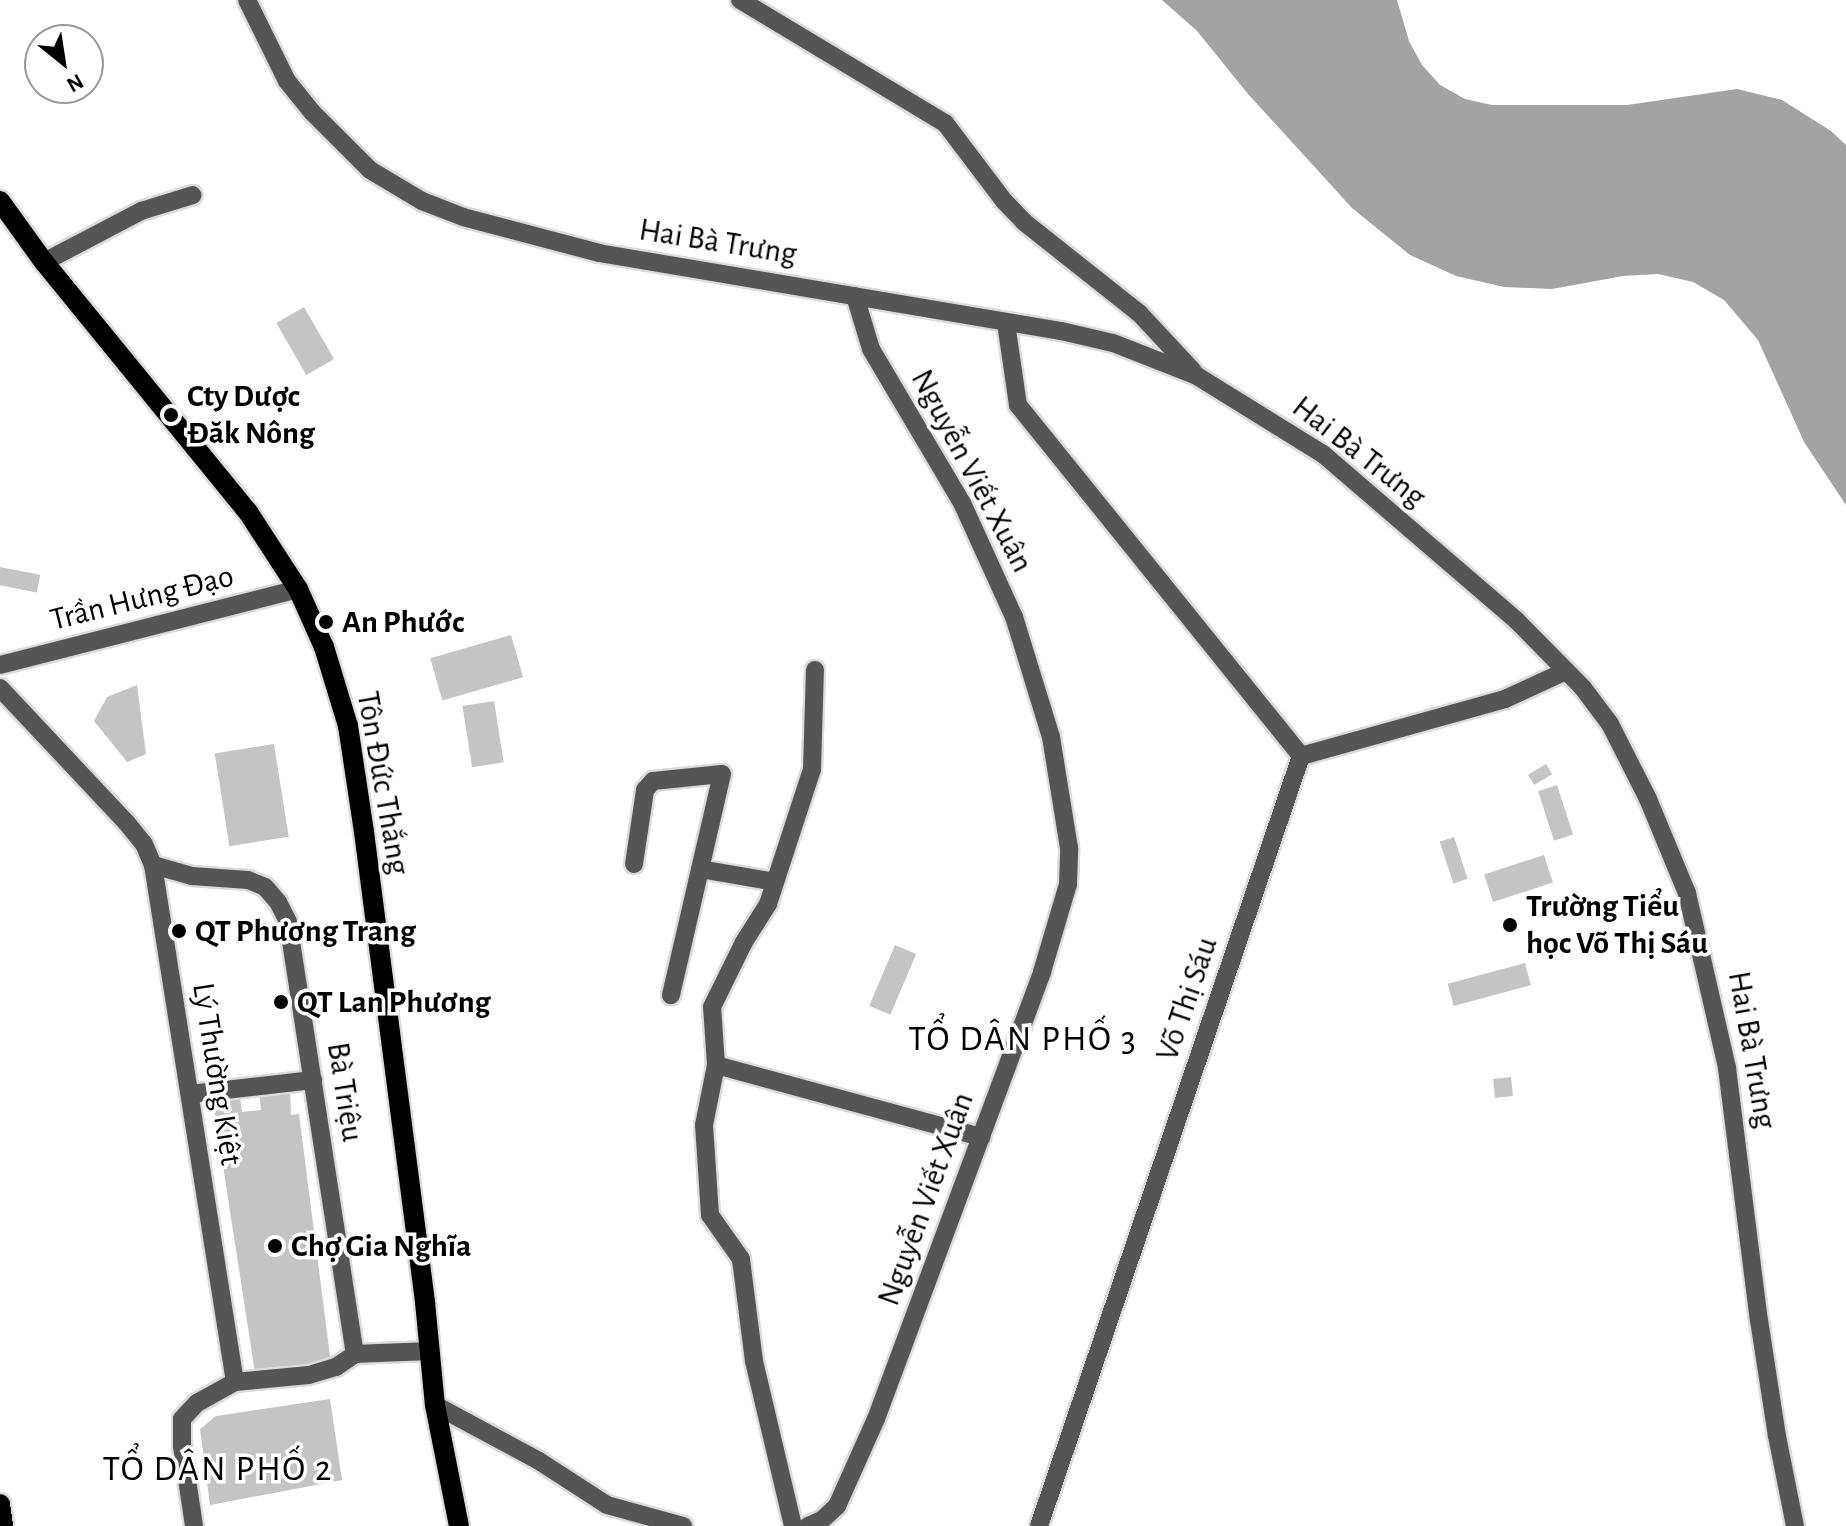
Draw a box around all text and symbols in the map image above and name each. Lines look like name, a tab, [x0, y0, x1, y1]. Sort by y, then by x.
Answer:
north arrow	[24, 24, 104, 104]
text: N	[63, 70, 87, 96]
street label: Hai Bà Trưng	[636, 211, 800, 273]
street label: Nguyễn Viết Xuân	[902, 363, 1042, 579]
place label: Cty Dược Đăk Nông	[187, 378, 315, 453]
street label: Hai Bà Trưng	[1284, 388, 1434, 516]
marker: Cty Dược Đăk Nông	[162, 406, 180, 424]
street label: Trần Hưng Đạo	[46, 557, 238, 639]
place label: An Phước	[342, 603, 464, 641]
marker: An Phước	[317, 613, 335, 631]
street label: Tôn Đức Thắng	[348, 688, 418, 878]
place label: Trường Tiểu học Võ Thị Sáu	[1526, 888, 1708, 963]
place label: QT Phương Trang	[195, 912, 416, 950]
marker: Trường Tiểu học Võ Thị Sáu	[1501, 916, 1519, 934]
marker: QT Phương Trang	[170, 922, 188, 940]
street label: Võ Thị Sáu	[1148, 932, 1226, 1066]
street label: Hai Bà Trưng	[1719, 968, 1785, 1132]
street label: Lý Thường Kiệt	[184, 980, 250, 1168]
place label: QT Lan Phương	[297, 983, 491, 1021]
marker: QT Lan Phương	[272, 993, 290, 1011]
district label: TỔ DÂN PHỐ 3	[908, 1018, 1138, 1062]
street label: Bà Triệu	[318, 1040, 372, 1144]
street label: Nguyễn Viết Xuân	[870, 1087, 982, 1311]
place label: Chợ Gia Nghĩa	[291, 1227, 471, 1265]
marker: Chợ Gia Nghĩa	[266, 1237, 284, 1255]
district label: TỔ DÂN PHỐ 2	[103, 1448, 333, 1492]

